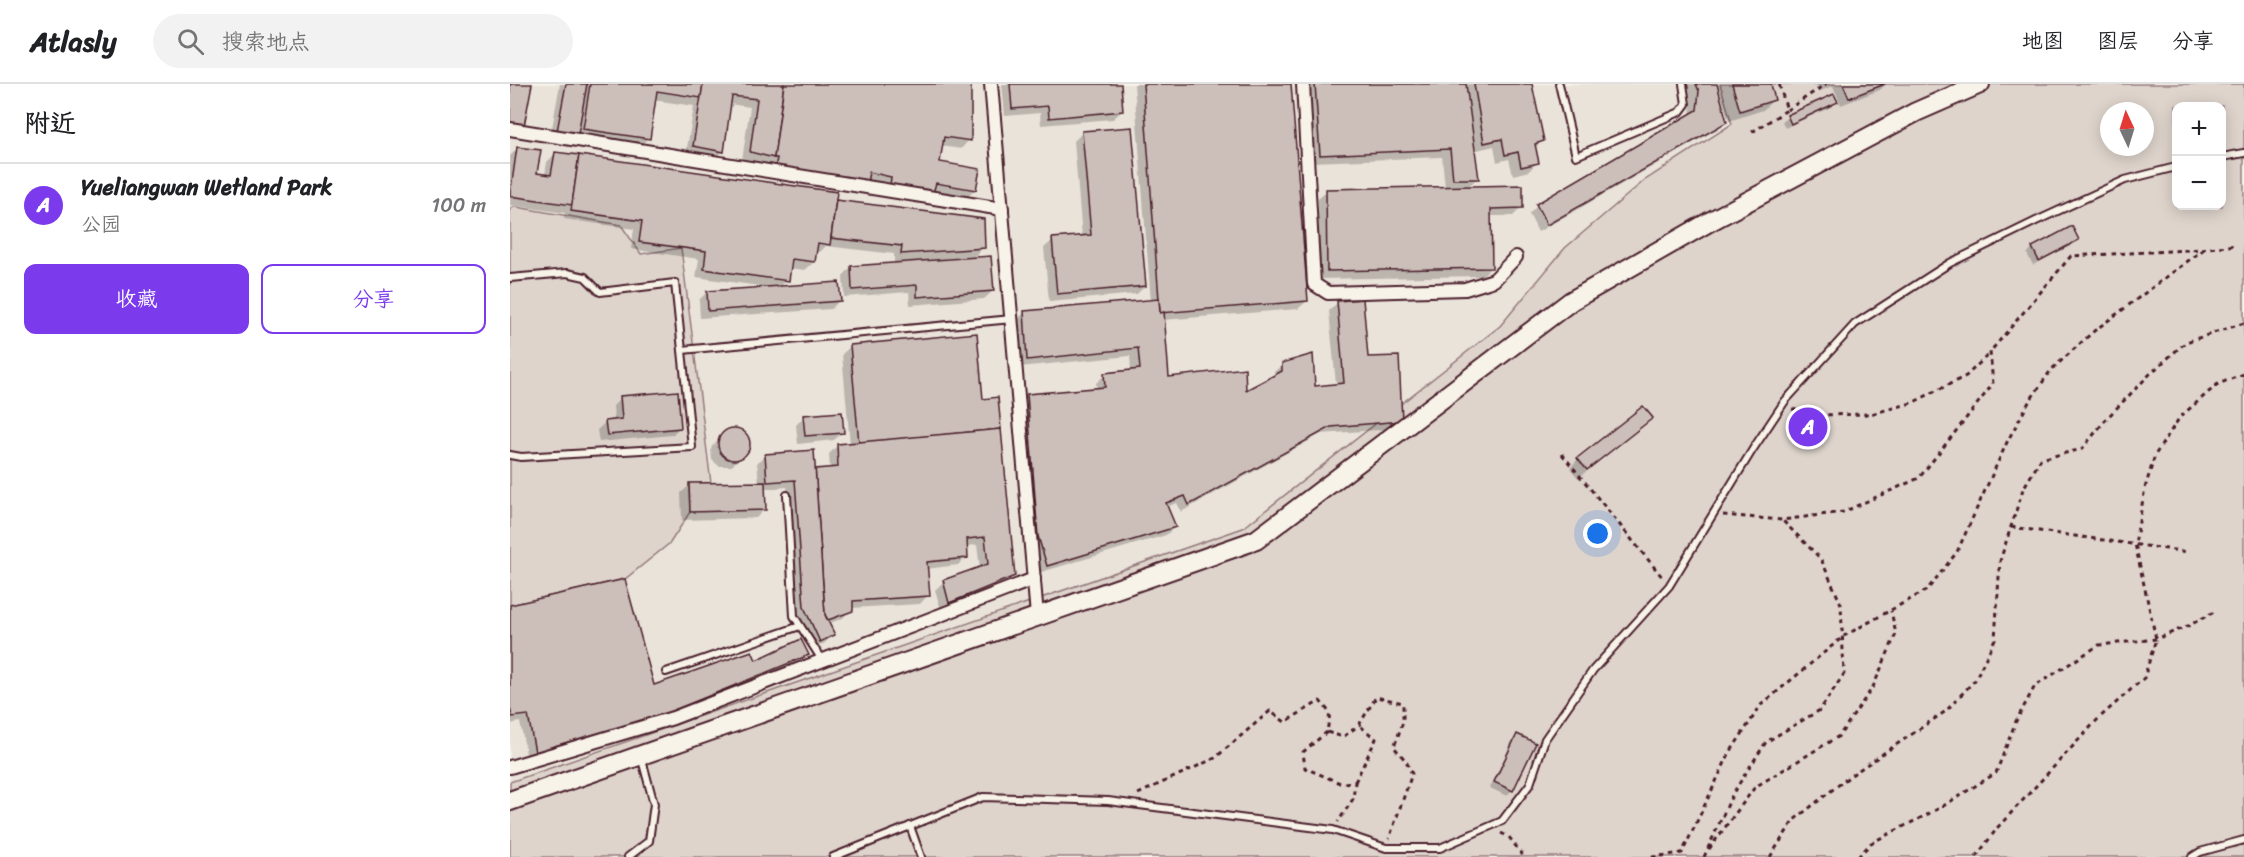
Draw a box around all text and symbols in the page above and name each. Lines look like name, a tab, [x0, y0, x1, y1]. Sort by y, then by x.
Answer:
search box	[153, 14, 573, 68]
text: Atlasly	[30, 17, 117, 66]
text: 搜索地点	[222, 22, 310, 61]
text: 地图	[2022, 22, 2064, 60]
text: 图层	[2097, 22, 2139, 60]
text: 分享	[2172, 22, 2214, 60]
icon: search	[174, 25, 207, 58]
text: 附近	[24, 100, 76, 146]
north arrow	[2100, 102, 2154, 156]
map controls	[2172, 102, 2226, 210]
button: +	[2172, 102, 2226, 156]
button: −	[2172, 156, 2226, 210]
text: Yueliangwan Wetland Park	[81, 168, 332, 207]
text: A	[37, 188, 50, 223]
text: 100 m	[432, 188, 486, 223]
text: 公园	[81, 207, 121, 242]
button: 收藏	[24, 264, 249, 334]
button: 分享	[261, 264, 486, 334]
pin: A	[1788, 404, 1828, 450]
your location	[1583, 519, 1612, 548]

